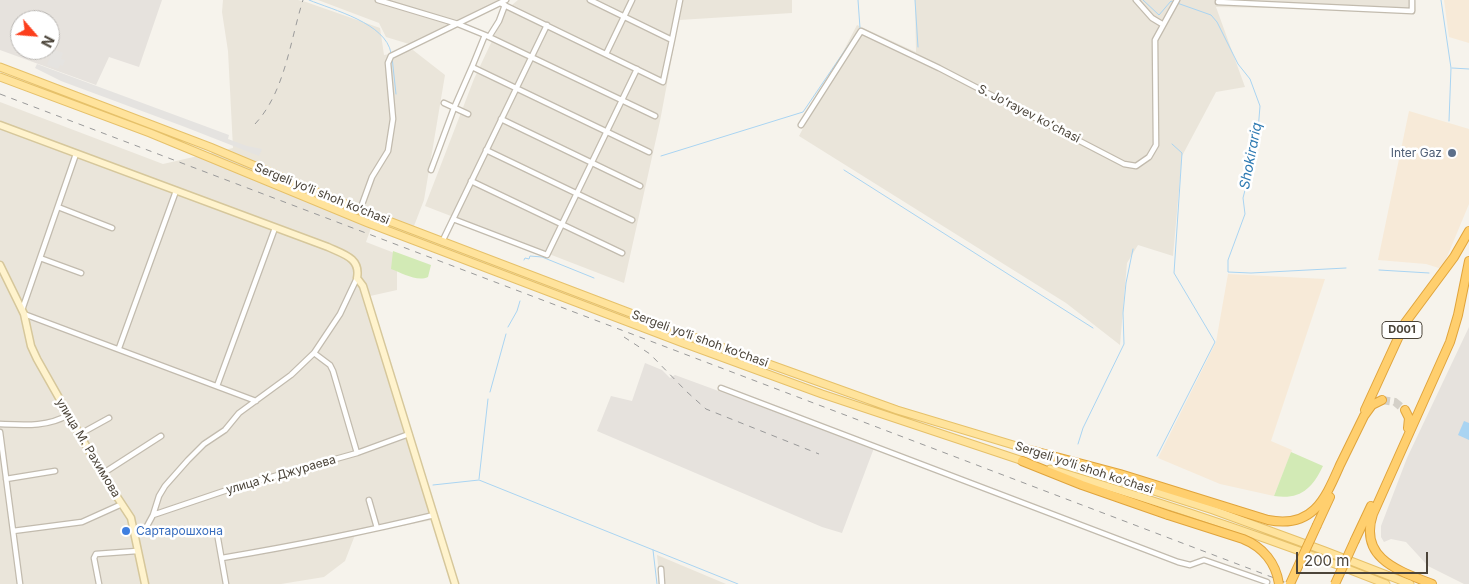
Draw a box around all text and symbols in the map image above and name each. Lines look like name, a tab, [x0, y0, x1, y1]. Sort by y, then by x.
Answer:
north arrow	[10, 10, 60, 60]
text: N	[38, 33, 58, 50]
street label: S. Joʻrayev koʻchasi	[975, 82, 1083, 146]
water label: Shokirariq	[1236, 121, 1266, 191]
place label: Inter Gaz	[1391, 146, 1442, 160]
marker: Inter Gaz	[1446, 147, 1458, 159]
street label: Sergeli yo‘li shoh ko‘chasi	[252, 160, 392, 228]
street label: Sergeli yo‘li shoh ko‘chasi	[630, 308, 770, 370]
road number: D001	[1382, 322, 1422, 338]
street label: улица М. Рахимова	[53, 396, 123, 500]
street label: Sergeli yo‘li shoh ko‘chasi	[1013, 439, 1155, 497]
street label: улица Х. Джураева	[224, 452, 338, 498]
place label: Сартарошхона	[136, 524, 223, 538]
marker: Сартарошхона	[120, 525, 132, 537]
scale bar	[1299, 542, 1432, 574]
text: 200 m	[1304, 551, 1349, 570]

